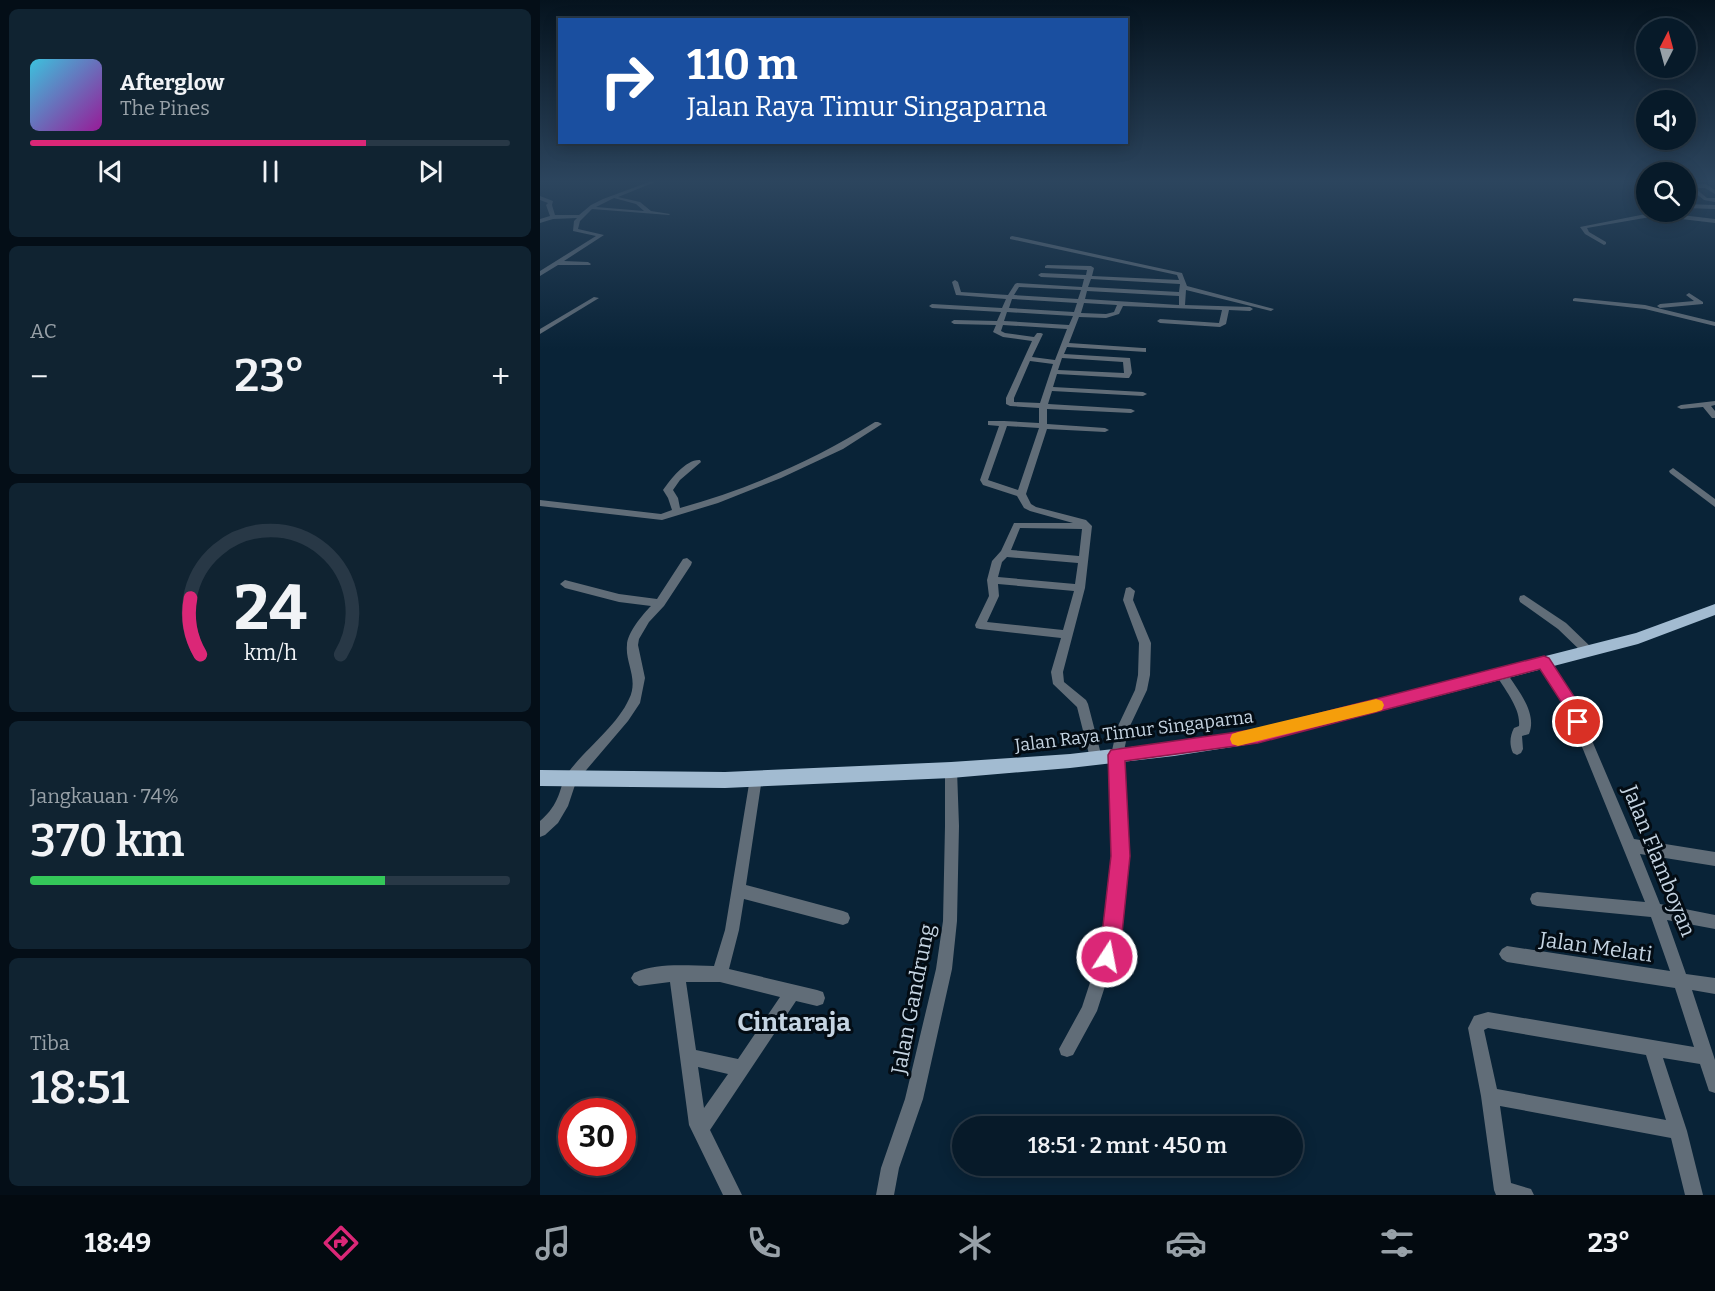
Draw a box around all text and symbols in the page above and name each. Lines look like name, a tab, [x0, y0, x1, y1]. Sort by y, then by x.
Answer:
north arrow	[1636, 18, 1696, 78]
map controls	[1636, 18, 1696, 222]
text: 110 m	[687, 40, 798, 90]
icon: right	[588, 42, 666, 120]
text: Afterglow	[120, 69, 224, 96]
button: sound	[1636, 90, 1696, 150]
text: Jalan Raya Timur Singaparna	[687, 91, 1047, 123]
text: The Pines	[120, 96, 210, 120]
icon: previous	[94, 155, 127, 188]
icon: pause	[254, 155, 287, 188]
icon: next	[414, 155, 447, 188]
button: search	[1636, 162, 1696, 222]
text: AC	[30, 319, 57, 343]
text: 23°	[234, 349, 305, 403]
text: −	[30, 357, 48, 397]
text: +	[491, 357, 510, 397]
text: 24	[233, 571, 307, 646]
text: km/h	[243, 640, 297, 666]
pin	[1552, 696, 1603, 747]
street label: Jalan Raya Timur Singaparna	[1012, 705, 1255, 757]
icon: arrive	[1561, 705, 1594, 738]
street label: Jalan Flamboyan	[1616, 781, 1701, 940]
text: Jangkauan · 74%	[30, 784, 179, 808]
text: 370 km	[30, 814, 184, 868]
street label: Jalan Gandrung	[886, 921, 940, 1077]
position arrow	[1075, 925, 1139, 989]
street label: Jalan Melati	[1537, 926, 1654, 968]
district label: Cintaraja	[737, 1007, 851, 1038]
text: Tiba	[30, 1031, 70, 1055]
text: 18:51	[30, 1061, 129, 1115]
speed limit sign: 30	[558, 1098, 636, 1176]
text: 18:51 · 2 mnt · 450 m	[1028, 1132, 1227, 1159]
icon: directions	[320, 1222, 362, 1264]
icon: music	[532, 1222, 574, 1264]
icon: phone	[743, 1222, 785, 1264]
icon: climate	[954, 1222, 996, 1264]
icon: car	[1165, 1222, 1207, 1264]
icon: filters	[1376, 1222, 1418, 1264]
text: 18:49	[85, 1227, 151, 1259]
text: 23°	[1588, 1227, 1630, 1259]

